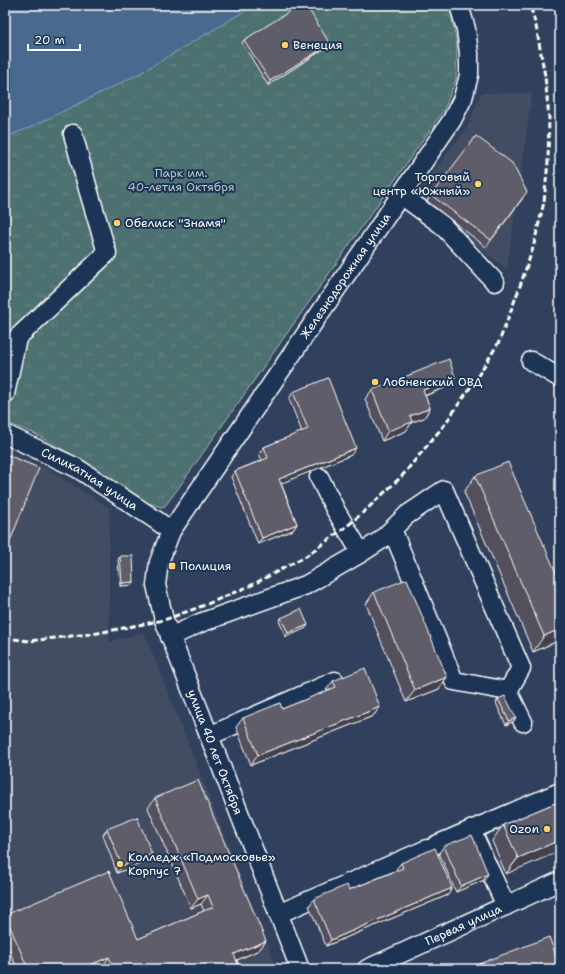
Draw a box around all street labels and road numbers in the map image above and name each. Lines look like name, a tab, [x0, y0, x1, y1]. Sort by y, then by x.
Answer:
street label: Железнодорожная улица	[297, 209, 394, 342]
street label: Силикатная улица	[39, 444, 142, 514]
street label: улица 40 лет Октября	[184, 687, 246, 817]
street label: Первая улица	[423, 900, 505, 949]

